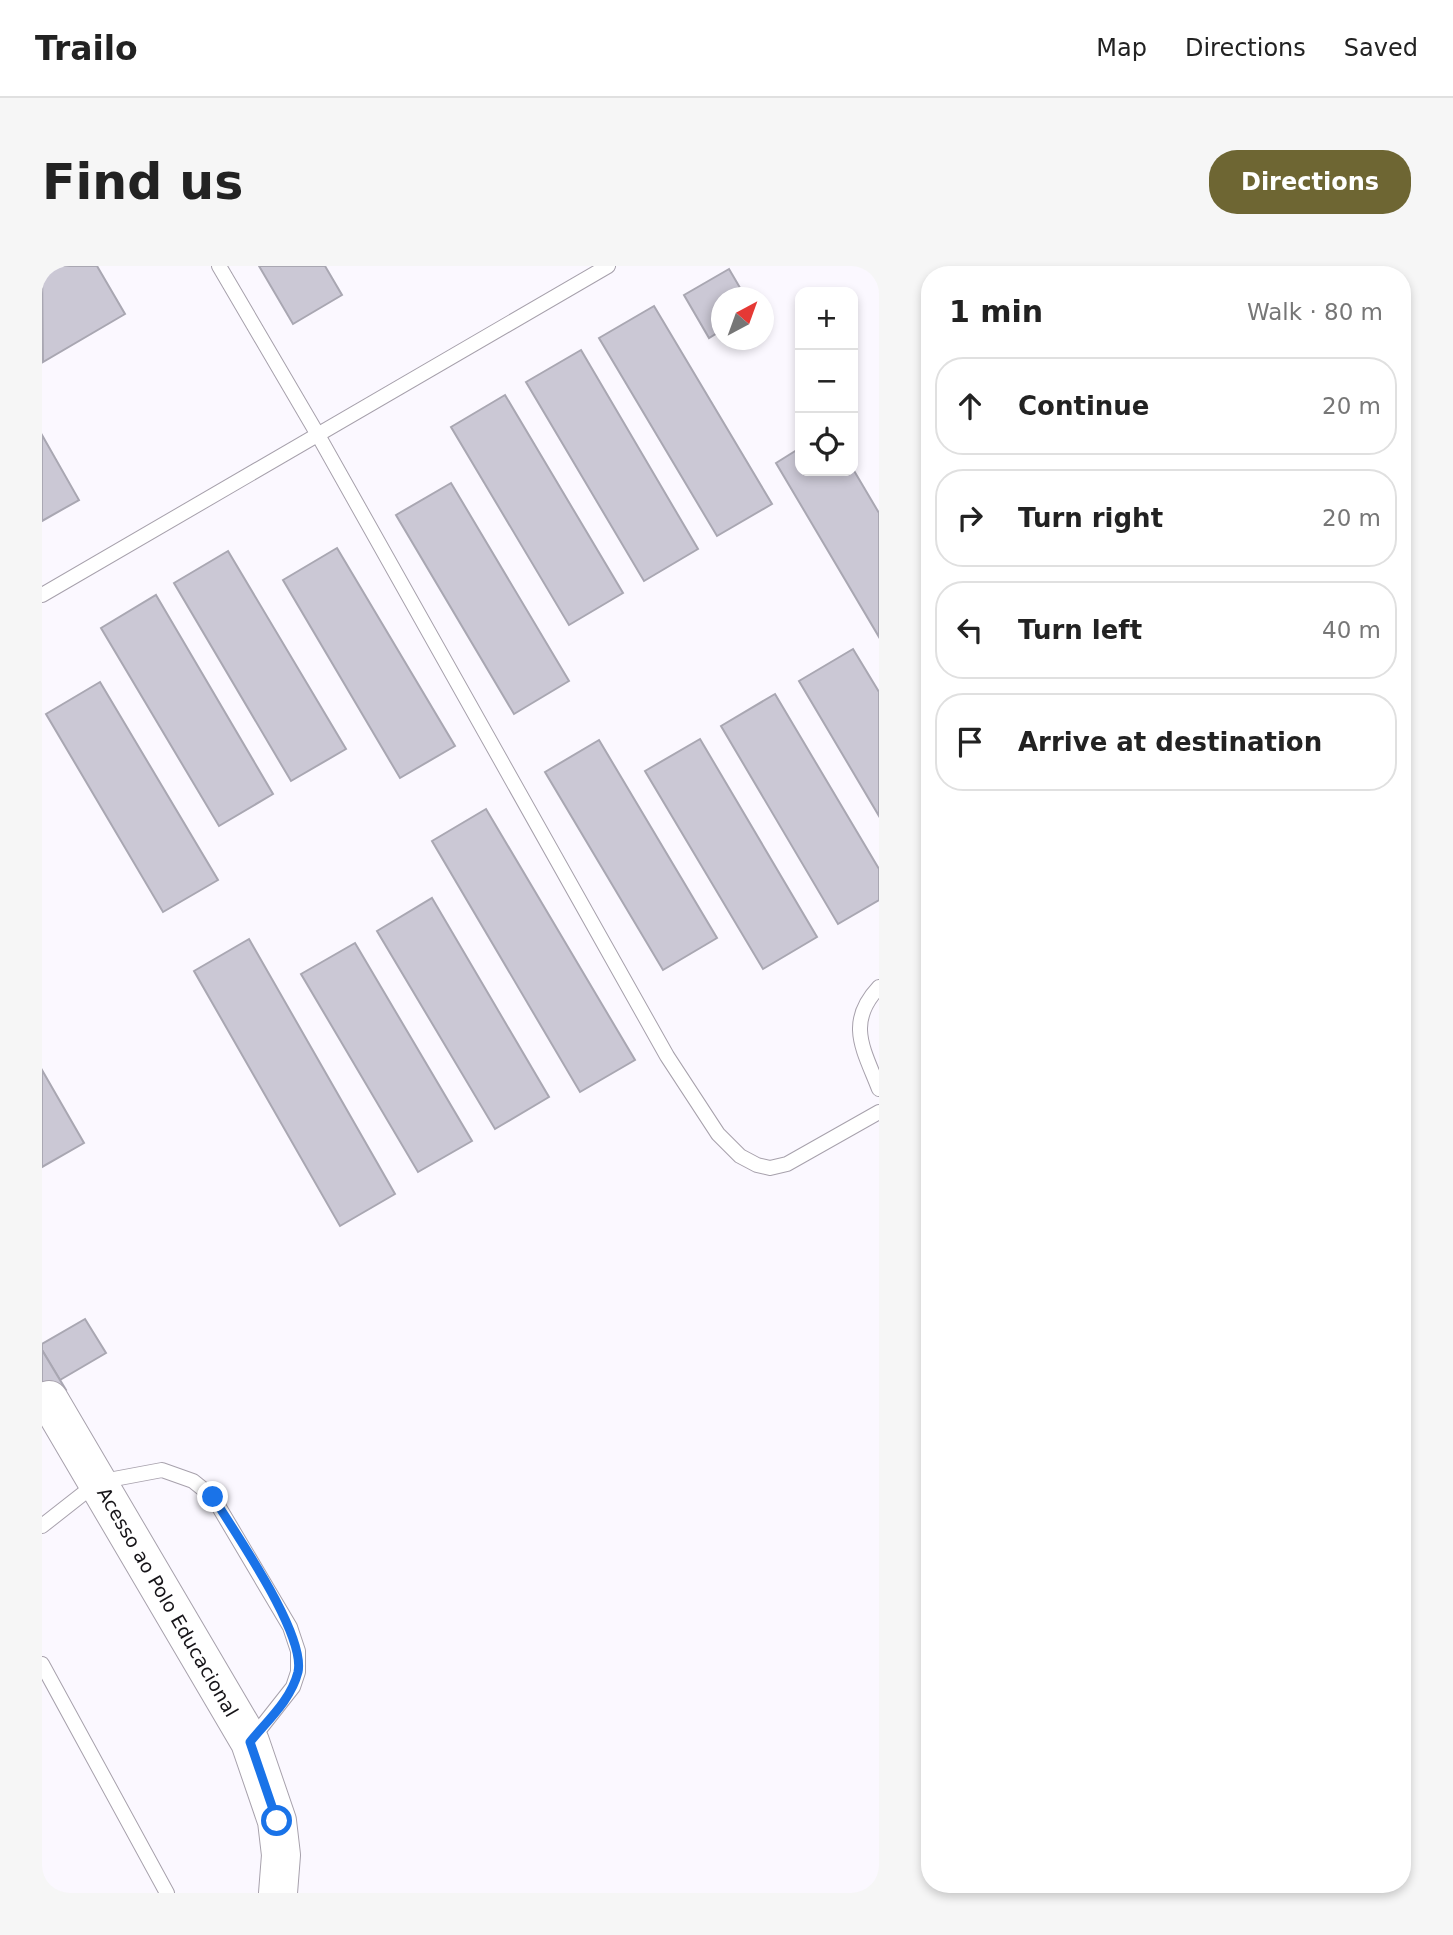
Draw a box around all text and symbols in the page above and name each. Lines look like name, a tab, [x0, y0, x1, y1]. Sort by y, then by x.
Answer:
text: Trailo	[35, 29, 138, 68]
text: Map	[1096, 34, 1147, 62]
text: Directions	[1185, 34, 1306, 62]
text: Saved	[1344, 34, 1418, 62]
button: Directions	[1209, 150, 1411, 214]
text: Find us	[42, 154, 243, 211]
north arrow	[711, 287, 774, 350]
map controls	[795, 287, 858, 476]
button: +	[795, 287, 858, 350]
text: 1 min	[949, 294, 1043, 329]
text: Walk · 80 m	[1247, 299, 1383, 325]
button: −	[795, 350, 858, 413]
icon: ahead	[951, 387, 989, 425]
text: Continue	[1018, 391, 1149, 421]
text: 20 m	[1322, 393, 1381, 419]
button: locate	[795, 413, 858, 476]
icon: right	[951, 499, 989, 537]
text: Turn right	[1018, 503, 1163, 533]
text: 20 m	[1322, 505, 1381, 531]
icon: left	[951, 611, 989, 649]
text: Turn left	[1018, 615, 1142, 645]
text: 40 m	[1322, 617, 1381, 643]
icon: arrive	[951, 723, 989, 761]
text: Arrive at destination	[1018, 727, 1322, 757]
route end	[197, 1481, 228, 1512]
street label: Acesso ao Polo Educacional	[93, 1483, 243, 1721]
route start	[261, 1805, 292, 1836]

